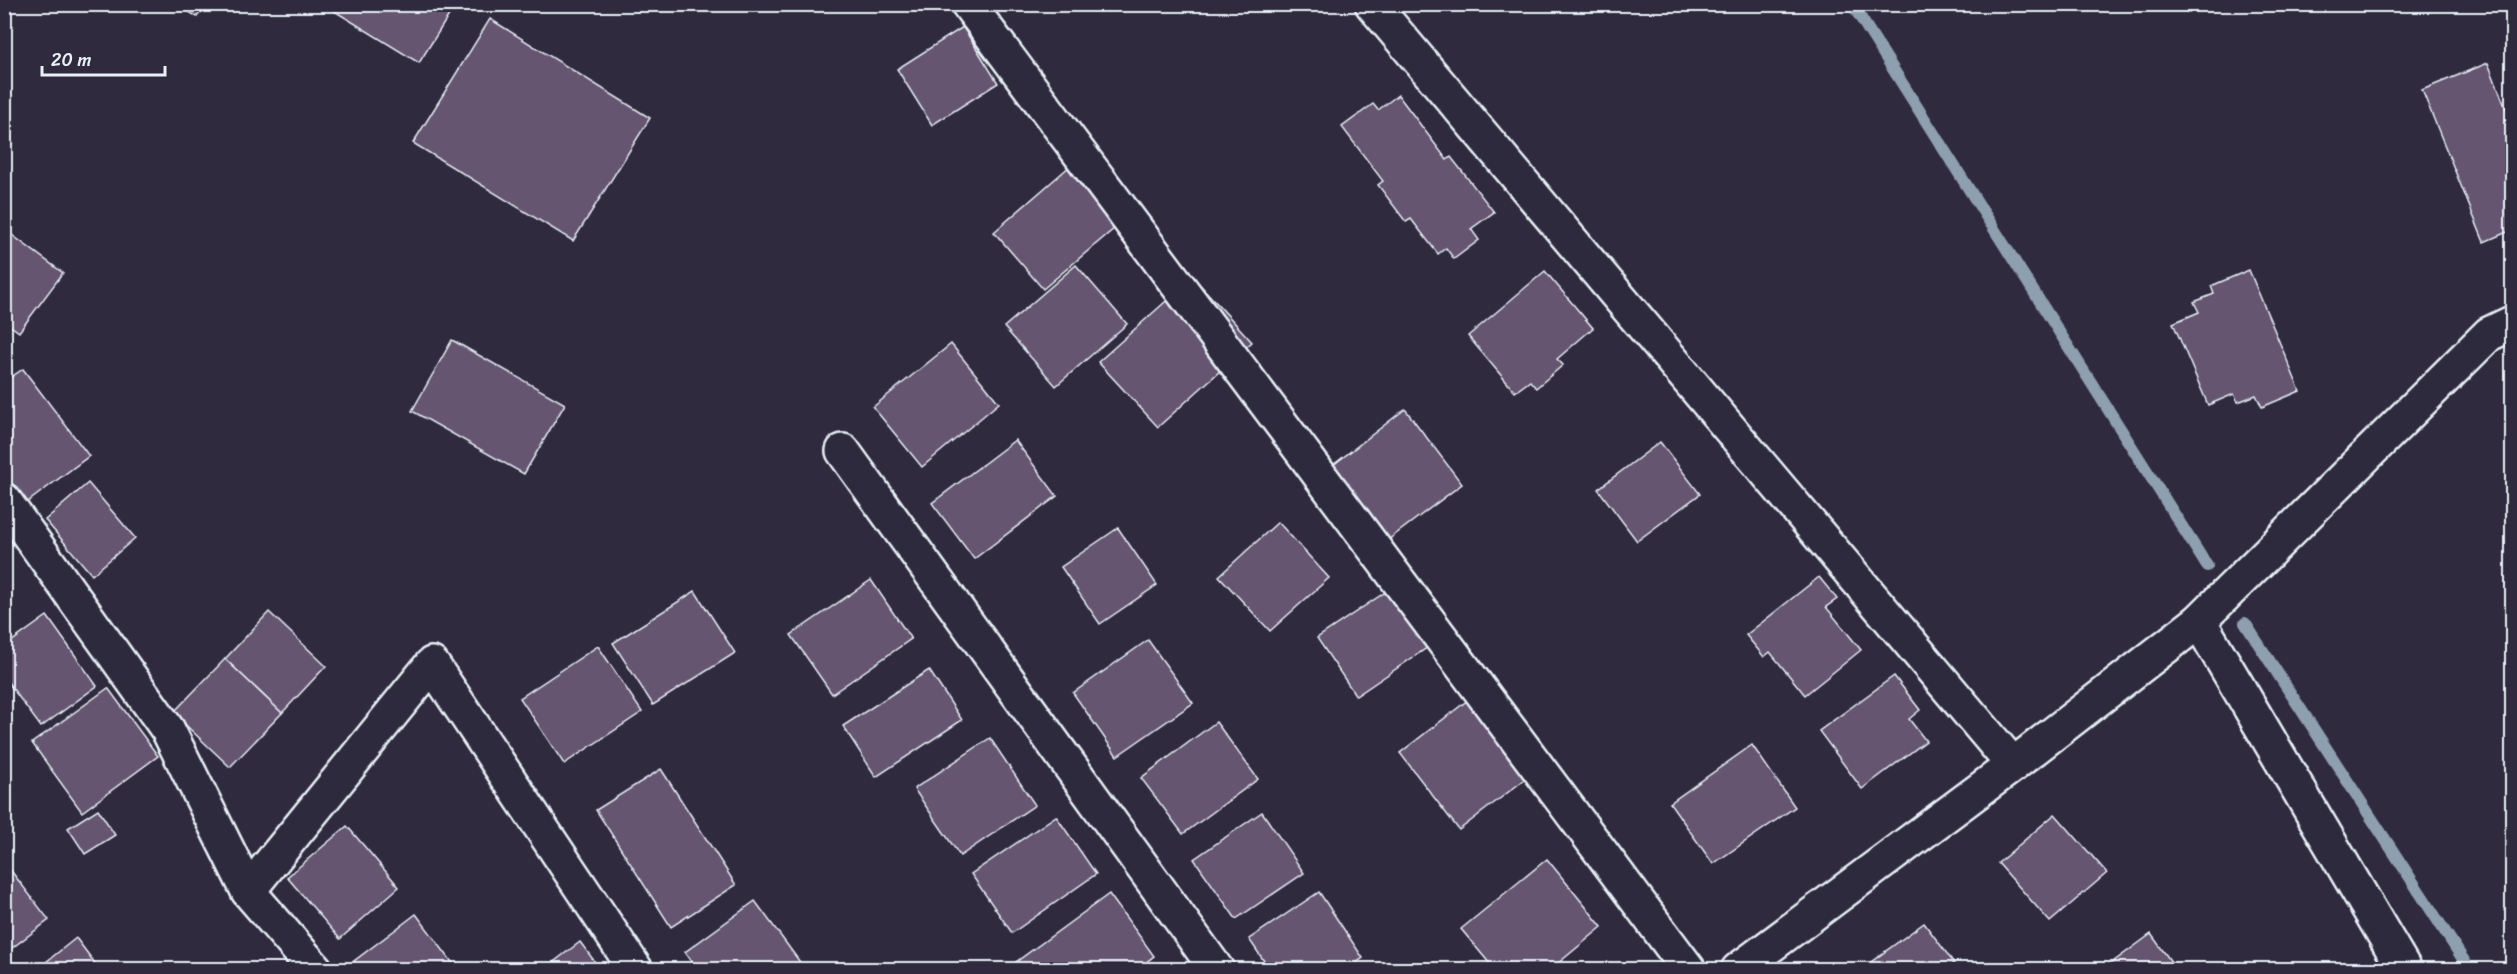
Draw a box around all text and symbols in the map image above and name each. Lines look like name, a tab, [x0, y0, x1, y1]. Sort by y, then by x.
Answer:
scale bar	[42, 39, 165, 77]
text: 20 m	[51, 44, 91, 76]

